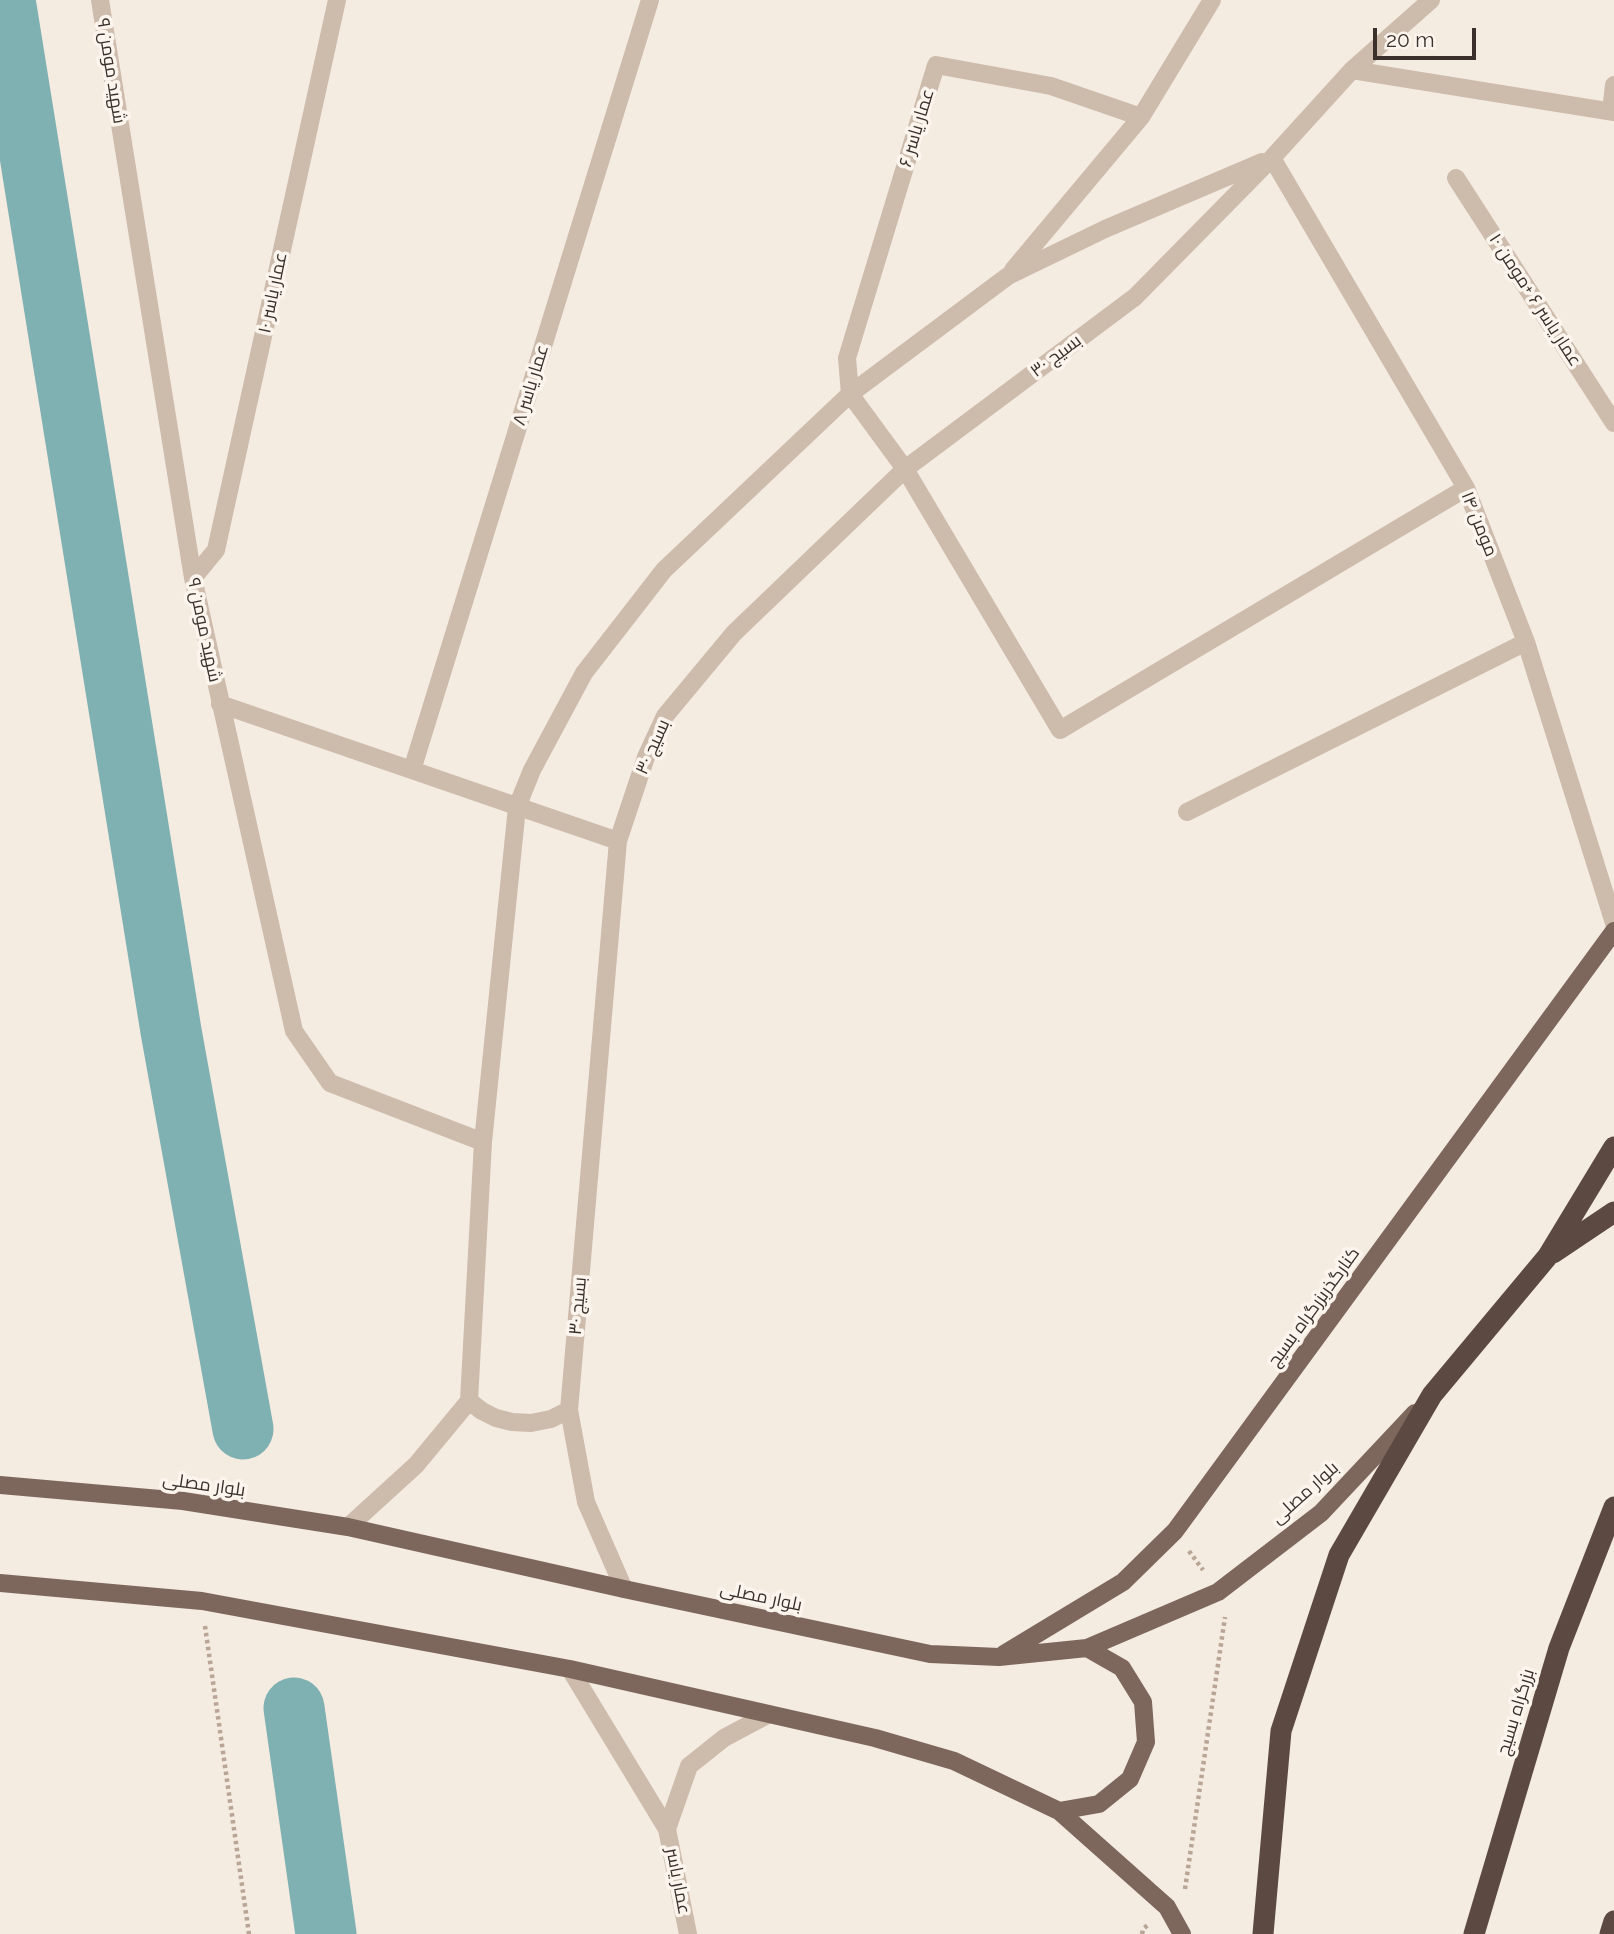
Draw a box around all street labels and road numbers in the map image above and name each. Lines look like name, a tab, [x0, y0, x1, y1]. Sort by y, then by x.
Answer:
street label: شهید مومن ۹	[92, 17, 130, 125]
street label: عمار یاسر ۶	[895, 86, 939, 170]
street label: عمار یاسر ۶ +مومن ۱۰	[1484, 230, 1586, 370]
street label: عمار یاسر ۱۰	[254, 251, 292, 335]
street label: بسیج ۳۰	[1026, 330, 1086, 382]
street label: عمار یاسر ۸	[508, 342, 554, 428]
street label: مومن ۱۴	[1456, 488, 1502, 560]
street label: شهید مومن ۹	[182, 576, 226, 684]
street label: بسیج ۳۰	[631, 716, 675, 778]
street label: کنارگذربزرگراه بسیج	[1263, 1243, 1365, 1371]
street label: بسیج ۳۰	[565, 1276, 591, 1336]
street label: بلوار مصلی	[1267, 1457, 1343, 1529]
street label: بلوار مصلی	[161, 1469, 247, 1501]
street label: بلوار مصلی	[718, 1578, 804, 1616]
street label: بزرگراه بسیج	[1493, 1666, 1539, 1758]
street label: عمار یاسر	[661, 1846, 695, 1916]

